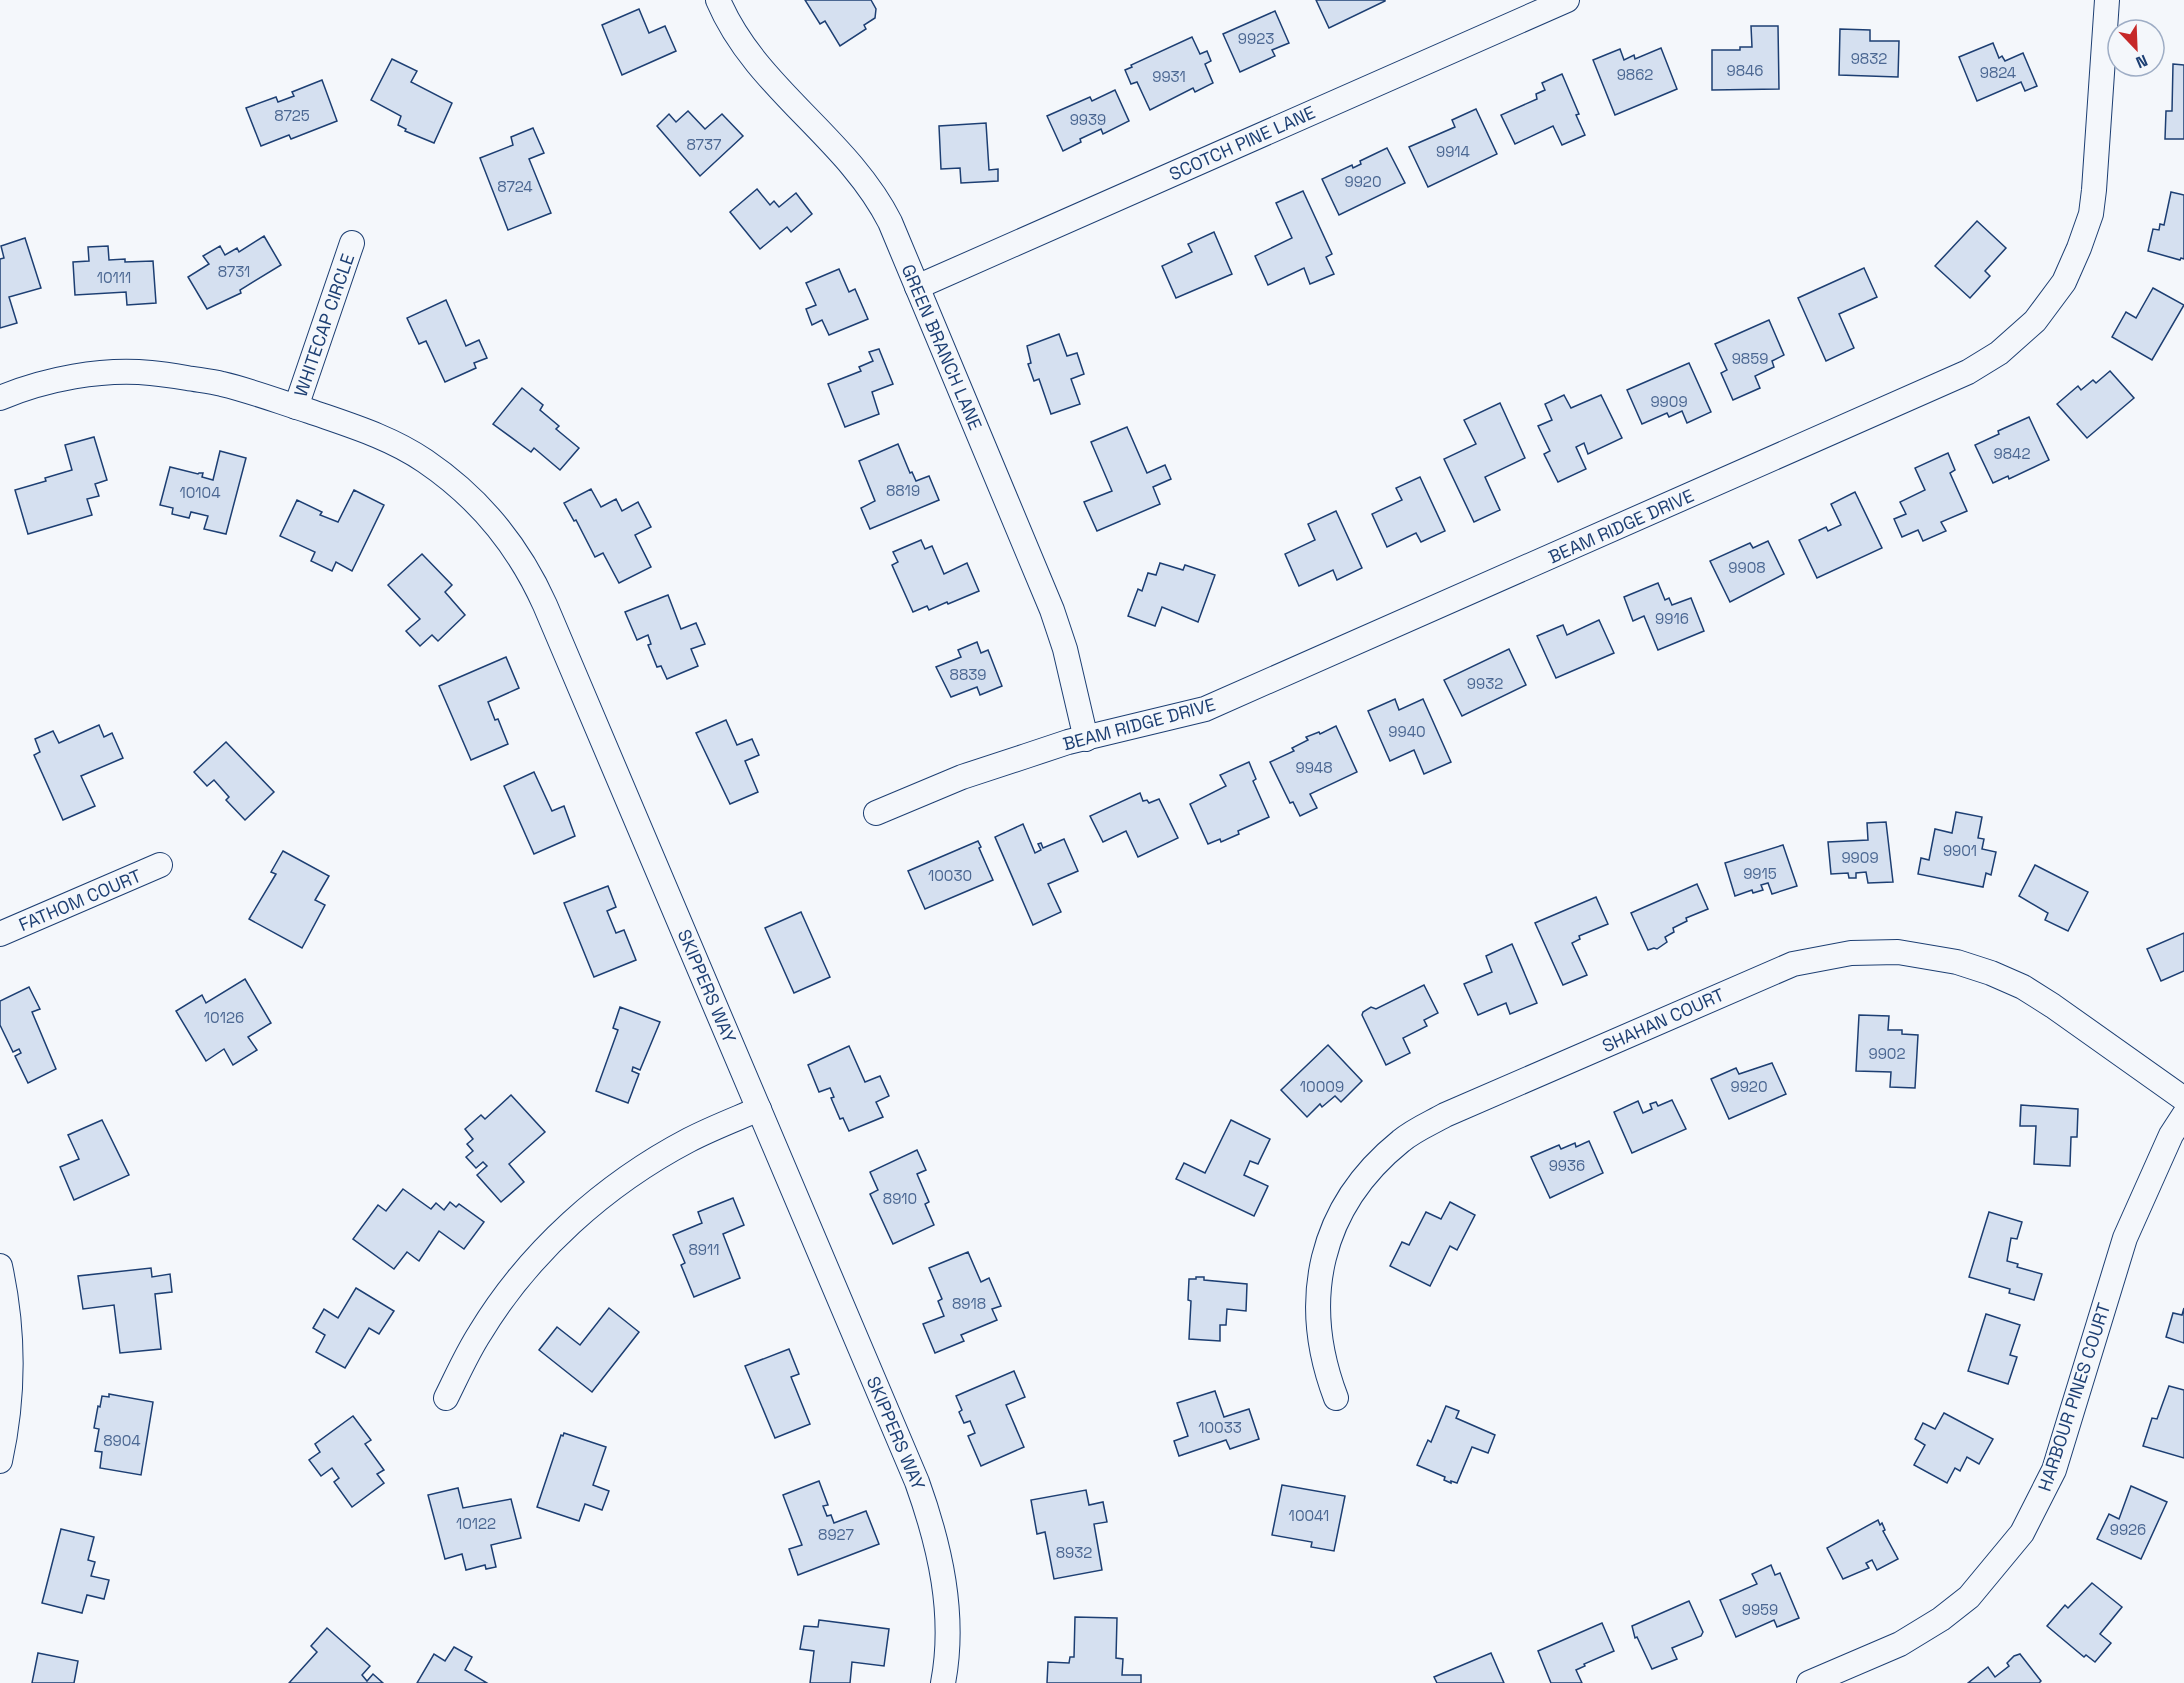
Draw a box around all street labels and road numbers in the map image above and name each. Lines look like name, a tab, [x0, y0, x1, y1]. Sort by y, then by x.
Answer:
street label: SCOTCH PINE LANE	[1165, 101, 1319, 185]
street label: WHITECAP CIRCLE	[289, 250, 359, 400]
street label: GREEN BRANCH LANE	[897, 261, 987, 433]
street label: BEAM RIDGE DRIVE	[1545, 484, 1697, 568]
street label: BEAM RIDGE DRIVE	[1060, 693, 1218, 755]
street label: FATHOM COURT	[15, 864, 145, 936]
street label: SKIPPERS WAY	[673, 926, 741, 1046]
street label: SHAHAN COURT	[1598, 983, 1728, 1057]
street label: HARBOUR PINES COURT	[2033, 1300, 2115, 1494]
street label: SKIPPERS WAY	[862, 1373, 930, 1493]

